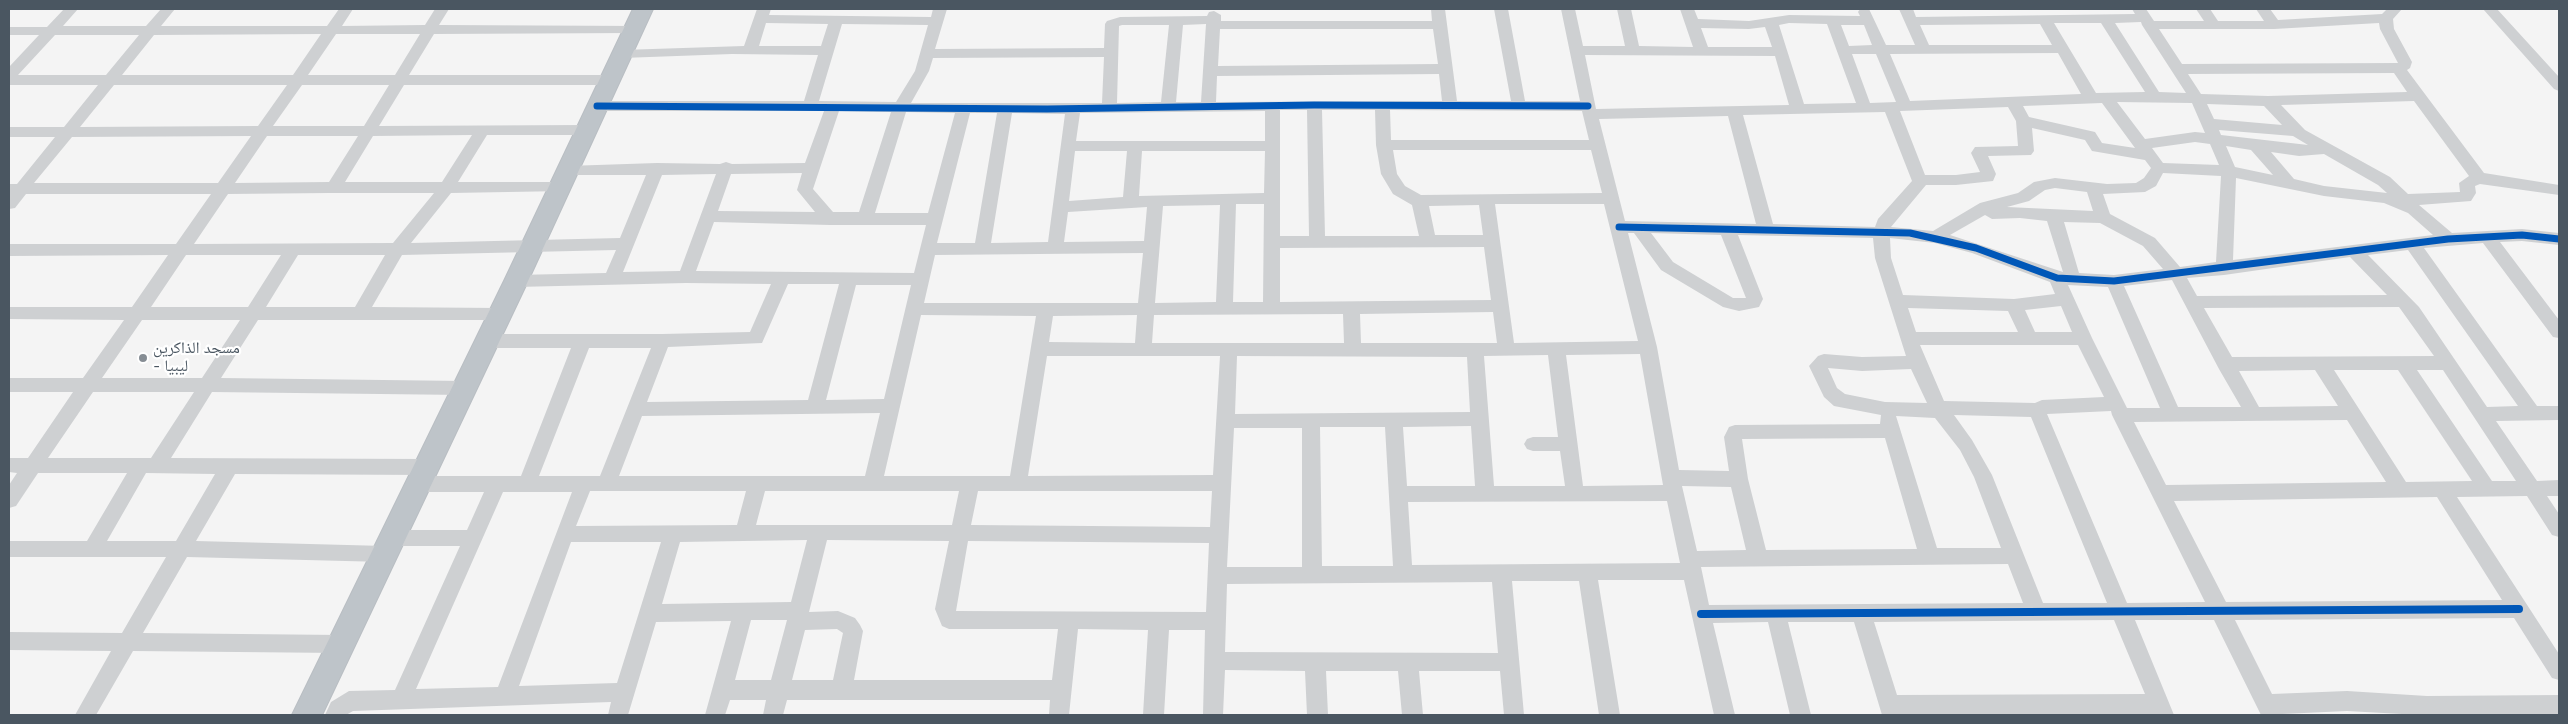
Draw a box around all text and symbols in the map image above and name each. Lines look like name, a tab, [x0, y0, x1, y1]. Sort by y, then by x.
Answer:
place label: مسجد الذاكرين - ليبيا	[153, 339, 240, 377]
marker: مسجد الذاكرين - ليبيا	[137, 352, 149, 364]

